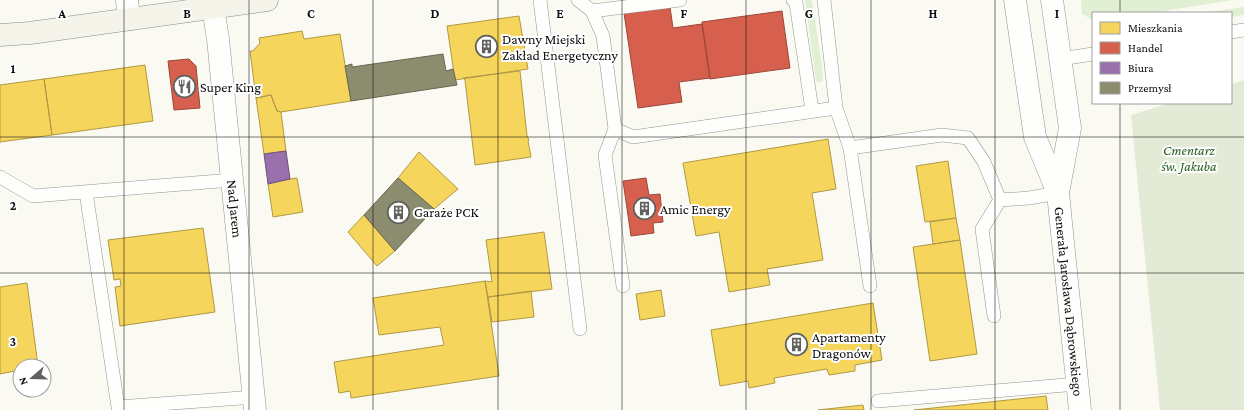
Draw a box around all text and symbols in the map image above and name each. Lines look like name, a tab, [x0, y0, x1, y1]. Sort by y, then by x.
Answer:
text: A	[57, 6, 66, 21]
text: B	[183, 6, 191, 21]
text: C	[307, 6, 315, 21]
text: D	[431, 6, 440, 21]
text: E	[556, 6, 564, 21]
text: F	[681, 6, 688, 21]
text: G	[805, 6, 813, 21]
text: H	[929, 6, 938, 21]
text: I	[1055, 6, 1059, 21]
legend	[1092, 12, 1232, 104]
text: Mieszkania	[1128, 21, 1183, 35]
place label: Dawny Miejski Zakład Energetyczny	[502, 31, 619, 63]
building icon: Dawny Miejski Zakład Energetyczny	[474, 34, 500, 60]
text: Handel	[1128, 41, 1163, 55]
text: 1	[11, 61, 16, 76]
text: Biura	[1128, 61, 1154, 75]
restaurant icon: Super King	[172, 74, 198, 100]
place label: Super King	[200, 79, 261, 95]
text: Przemysł	[1128, 81, 1172, 95]
park label: Cmentarz św. Jakuba	[1160, 142, 1217, 174]
street label: Nad Jarem	[224, 179, 246, 239]
building icon: Amic Energy	[632, 196, 658, 222]
text: 2	[10, 198, 17, 213]
building icon: Garaże PCK	[386, 199, 412, 225]
place label: Amic Energy	[660, 201, 731, 217]
place label: Garaże PCK	[414, 204, 480, 220]
street label: Generała Jarosława Dąbrowskiego	[1051, 206, 1087, 397]
place label: Apartamenty Dragonów	[812, 329, 886, 361]
building icon: Apartamenty Dragonów	[784, 332, 810, 358]
text: 3	[10, 334, 16, 349]
north arrow	[12, 358, 52, 398]
text: N	[16, 375, 30, 387]

